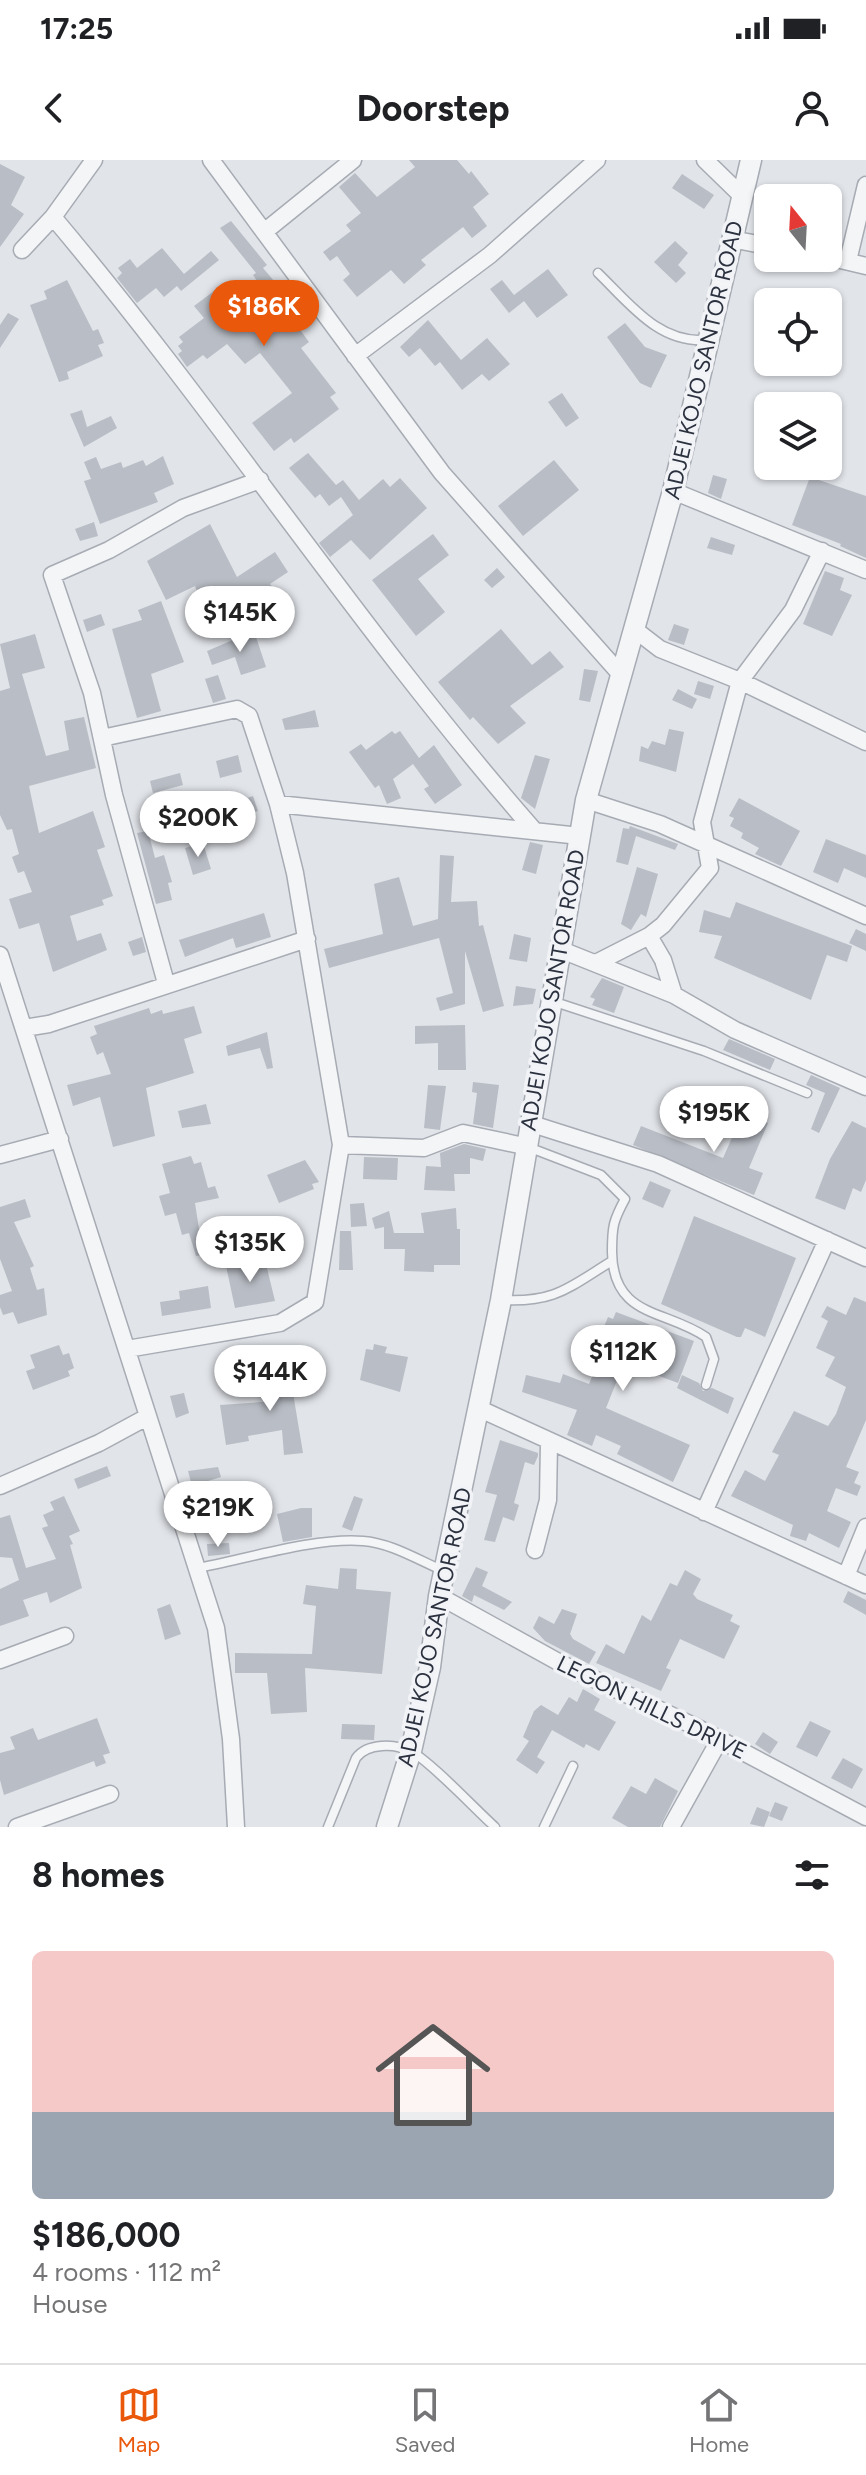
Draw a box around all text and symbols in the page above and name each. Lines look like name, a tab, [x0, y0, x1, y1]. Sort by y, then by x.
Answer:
text: 17:25	[40, 10, 113, 47]
icon: back	[32, 86, 76, 130]
icon: person	[790, 86, 834, 130]
text: Doorstep	[356, 87, 510, 130]
north arrow	[754, 184, 842, 272]
map controls	[754, 184, 842, 480]
street label: ADJEI KOJO SANTOR ROAD	[658, 218, 749, 502]
pin: $186K	[208, 280, 320, 348]
button: locate	[754, 288, 842, 376]
text: $186K	[227, 290, 301, 322]
button: layers	[754, 392, 842, 480]
pin: $145K	[184, 586, 296, 654]
text: $145K	[203, 596, 277, 628]
pin: $200K	[142, 791, 254, 859]
text: $200K	[158, 801, 238, 833]
street label: ADJEI KOJO SANTOR ROAD	[514, 847, 591, 1133]
pin: $195K	[658, 1086, 770, 1154]
text: $195K	[678, 1096, 750, 1128]
pin: $135K	[194, 1216, 306, 1284]
text: $135K	[214, 1226, 286, 1258]
pin: $112K	[567, 1325, 679, 1393]
text: $112K	[589, 1335, 657, 1367]
pin: $144K	[214, 1345, 326, 1413]
text: $144K	[232, 1355, 308, 1387]
pin: $219K	[162, 1481, 274, 1549]
street label: ADJEI KOJO SANTOR ROAD	[392, 1485, 477, 1769]
text: $219K	[182, 1491, 254, 1523]
street label: LEGON HILLS DRIVE	[552, 1650, 751, 1765]
icon: filters	[790, 1853, 834, 1897]
text: 8 homes	[32, 1855, 164, 1896]
icon: home	[361, 2003, 505, 2147]
text: $186,000	[32, 2215, 181, 2256]
text: 4 rooms · 112 m²	[32, 2256, 221, 2288]
text: House	[32, 2288, 107, 2320]
tab: Map	[117, 2383, 161, 2458]
tab: Saved	[395, 2383, 455, 2458]
tab: Home	[689, 2383, 749, 2458]

